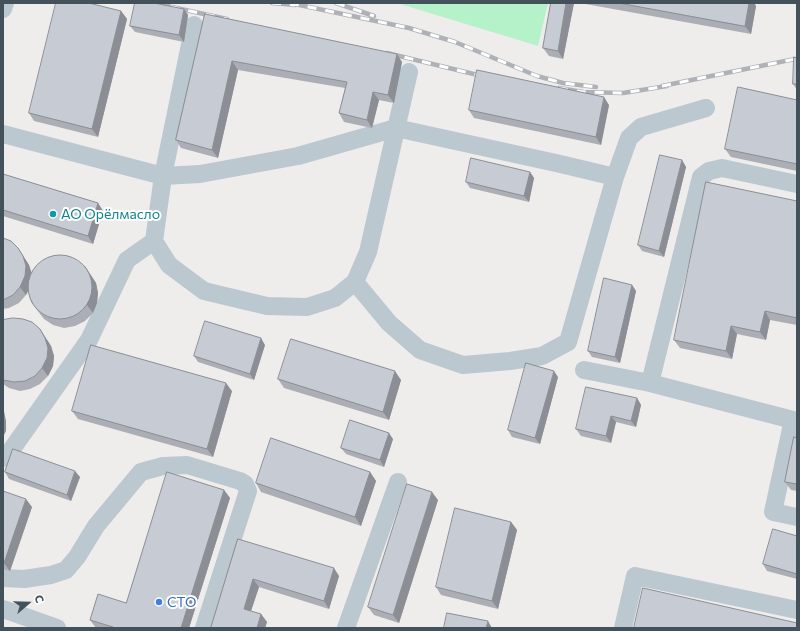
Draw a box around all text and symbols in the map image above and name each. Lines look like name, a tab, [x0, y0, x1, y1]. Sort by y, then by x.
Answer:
place label: АО Орёлмасло	[61, 206, 160, 222]
marker: АО Орёлмасло	[48, 209, 58, 219]
north arrow	[8, 583, 48, 623]
text: С	[32, 593, 47, 604]
place label: СТО	[167, 594, 197, 610]
marker: СТО	[154, 597, 164, 607]

